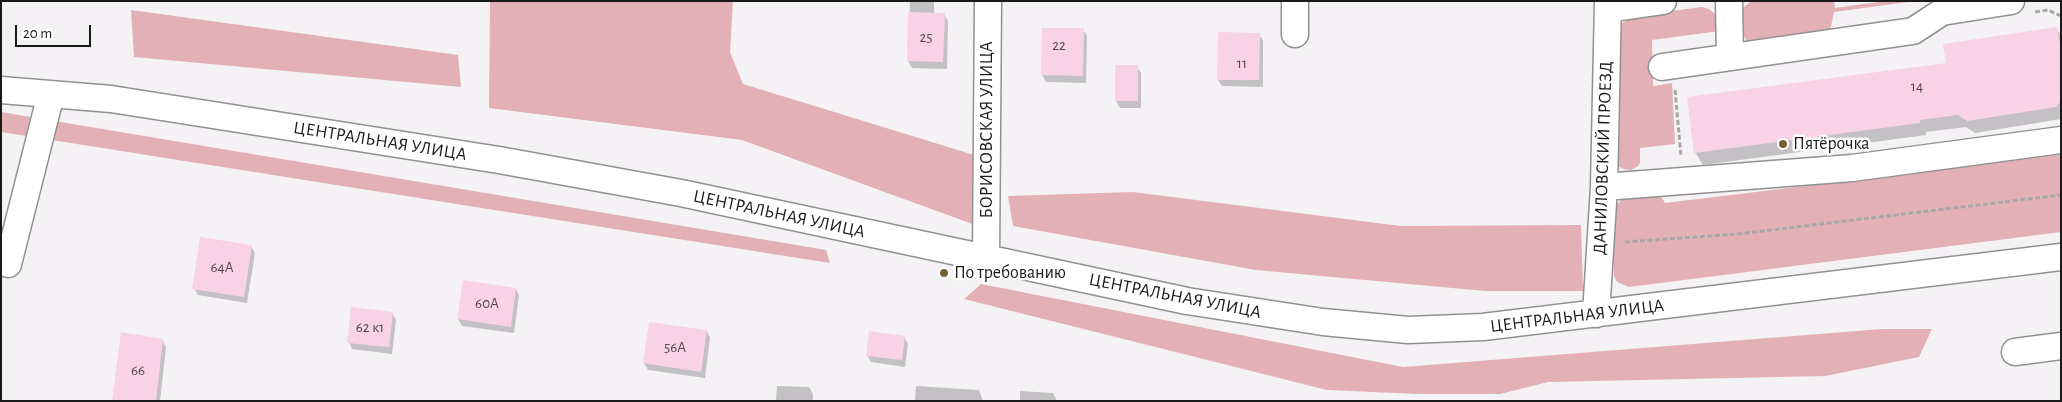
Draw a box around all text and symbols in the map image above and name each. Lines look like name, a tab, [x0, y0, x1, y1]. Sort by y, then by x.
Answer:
scale bar	[18, 15, 94, 47]
text: 20 m	[23, 26, 52, 41]
house number: 25	[919, 28, 933, 46]
house number: 22	[1052, 36, 1066, 54]
street label: БОРИСОВСКАЯ УЛИЦА	[976, 41, 998, 219]
house number: 11	[1237, 54, 1247, 72]
street label: ДАНИЛОВСКИЙ ПРОЕЗД	[1589, 61, 1617, 255]
house number: 14	[1911, 77, 1923, 95]
street label: ЦЕНТРАЛЬНАЯ УЛИЦА	[292, 117, 468, 165]
place label: Пятёрочка	[1793, 133, 1870, 155]
marker: Пятёрочка	[1777, 138, 1789, 150]
street label: ЦЕНТРАЛЬНАЯ УЛИЦА	[691, 185, 867, 243]
house number: 64А	[210, 258, 234, 276]
place label: По требованию	[954, 262, 1066, 284]
marker: По требованию	[938, 267, 950, 279]
street label: ЦЕНТРАЛЬНАЯ УЛИЦА	[1087, 269, 1263, 323]
house number: 60А	[475, 294, 499, 312]
street label: ЦЕНТРАЛЬНАЯ УЛИЦА	[1489, 295, 1665, 337]
house number: 62 к1	[356, 318, 384, 336]
house number: 56А	[664, 338, 686, 356]
house number: 66	[131, 361, 145, 379]

